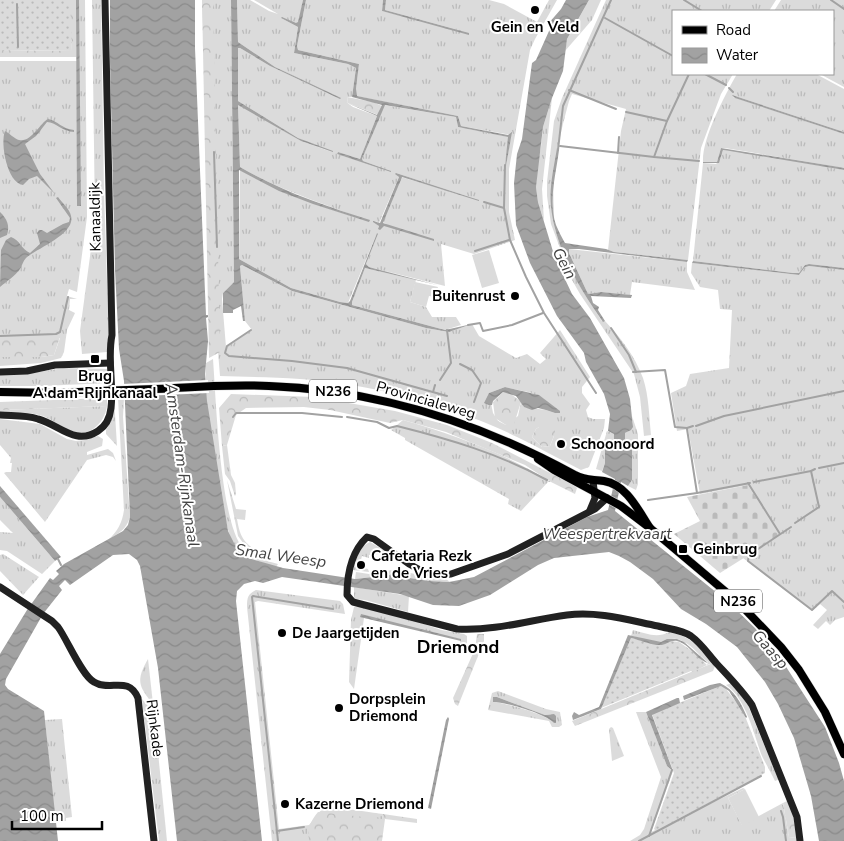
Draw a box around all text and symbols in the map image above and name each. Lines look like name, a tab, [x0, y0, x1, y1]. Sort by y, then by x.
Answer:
marker: Gein en Veld	[529, 4, 541, 16]
legend	[672, 10, 834, 75]
place label: Gein en Veld	[491, 17, 579, 37]
text: Road	[716, 20, 751, 40]
text: Water	[716, 45, 759, 65]
street label: Kanaaldijk	[84, 182, 106, 252]
water label: Gein	[547, 244, 582, 283]
place label: Buitenrust	[432, 286, 505, 306]
marker: Buitenrust	[509, 290, 521, 302]
marker: Brug A'dam-Rijnkanaal	[89, 353, 101, 365]
place label: Brug A'dam-Rijnkanaal	[33, 366, 158, 403]
street label: Provincialeweg	[374, 376, 478, 424]
road number: N236	[309, 380, 357, 402]
water label: Amsterdam-Rijnkanaal	[159, 381, 204, 549]
place label: Schoonoord	[571, 434, 654, 454]
marker: Schoonoord	[555, 438, 567, 450]
water label: Weespertrekvaart	[542, 523, 672, 545]
water label: Smal Weesp	[234, 539, 328, 573]
place label: Geinbrug	[693, 539, 757, 559]
marker: Geinbrug	[677, 543, 689, 555]
place label: Cafetaria Rezk en de Vries	[371, 546, 473, 583]
marker: Cafetaria Rezk en de Vries	[355, 559, 367, 571]
road number: N236	[714, 590, 762, 612]
place label: De Jaargetijden	[292, 623, 400, 643]
water label: Gaasp	[747, 625, 794, 674]
marker: De Jaargetijden	[276, 627, 288, 639]
district label: Driemond	[417, 635, 499, 659]
place label: Dorpsplein Driemond	[349, 689, 426, 726]
street label: Rijnkade	[142, 698, 168, 758]
marker: Dorpsplein Driemond	[333, 702, 345, 714]
place label: Kazerne Driemond	[295, 794, 424, 814]
scale bar	[12, 798, 102, 830]
marker: Kazerne Driemond	[279, 798, 291, 810]
text: 100 m	[20, 806, 64, 826]

